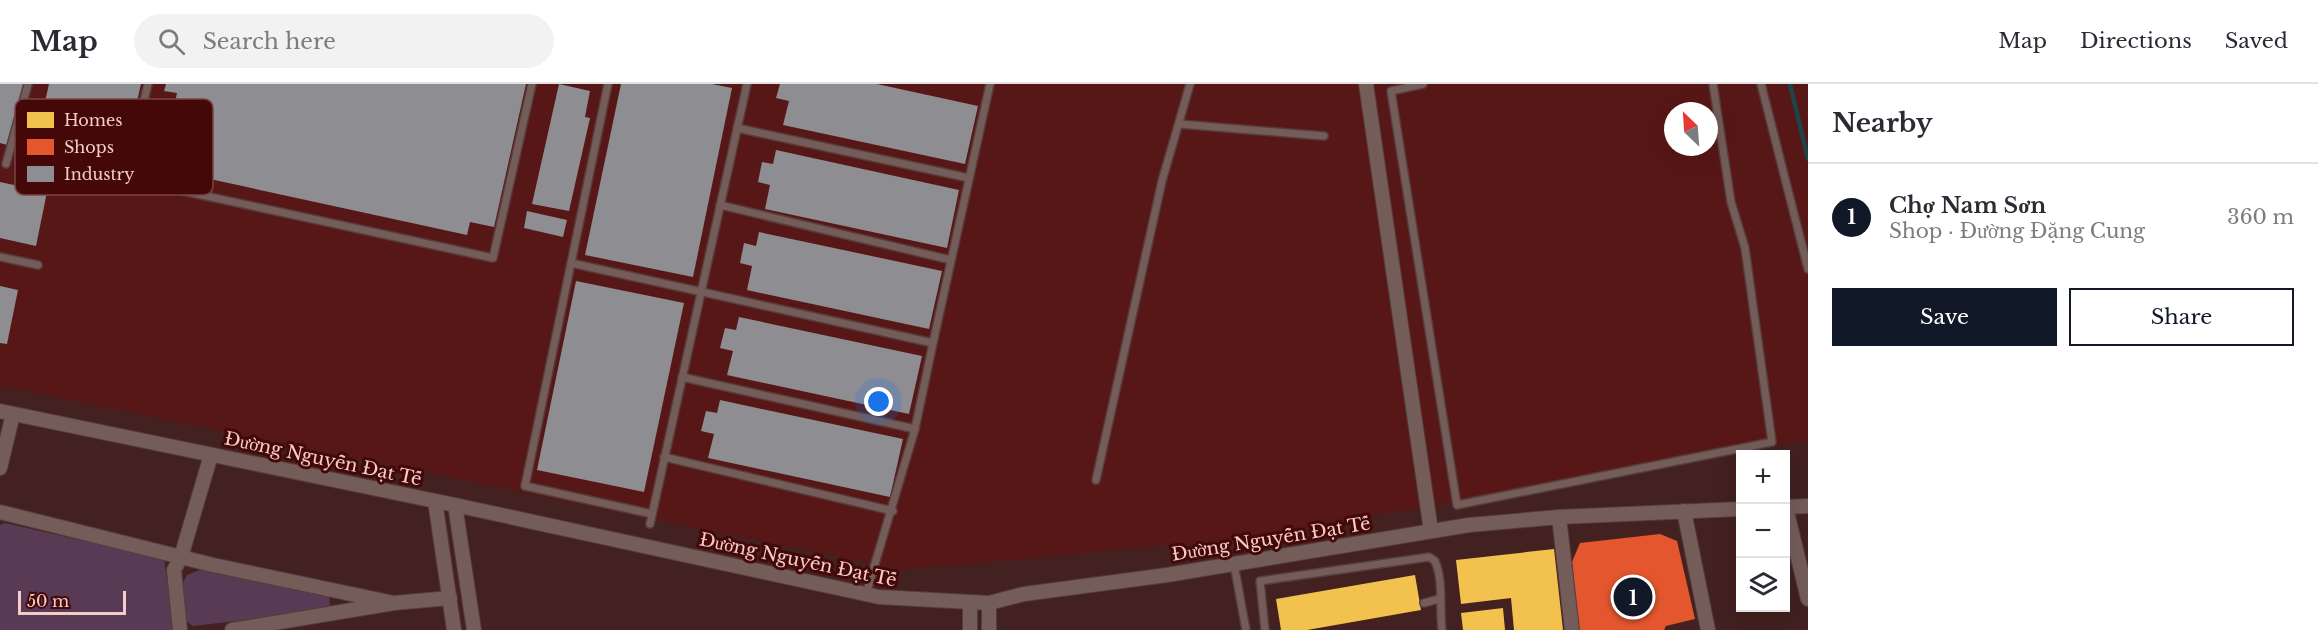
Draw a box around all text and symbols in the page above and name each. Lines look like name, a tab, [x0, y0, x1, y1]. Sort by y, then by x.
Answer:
search box	[134, 14, 554, 68]
text: Map	[30, 24, 98, 59]
icon: search	[155, 25, 188, 58]
text: Search here	[203, 28, 336, 55]
text: Map	[1998, 28, 2047, 54]
text: Directions	[2080, 28, 2192, 54]
text: Saved	[2225, 28, 2288, 54]
legend	[15, 99, 213, 195]
north arrow	[1664, 102, 1718, 156]
text: Nearby	[1832, 107, 1933, 139]
text: Homes	[64, 110, 122, 130]
text: Shops	[64, 137, 114, 157]
text: Industry	[64, 164, 135, 184]
text: Chợ Nam Sơn	[1889, 192, 2046, 219]
text: 1	[1847, 205, 1856, 229]
text: 360 m	[2227, 205, 2294, 229]
text: Shop · Đường Đặng Cung	[1889, 219, 2145, 243]
button: Save	[1832, 288, 2057, 346]
button: Share	[2069, 288, 2294, 346]
your location	[864, 387, 893, 416]
street label: Đường Nguyễn Đạt Tế	[222, 427, 424, 491]
map controls	[1736, 450, 1790, 612]
button: +	[1736, 450, 1790, 504]
button: −	[1736, 504, 1790, 558]
street label: Đường Nguyễn Đạt Tế	[1170, 512, 1372, 566]
street label: Đường Nguyễn Đạt Tế	[697, 528, 899, 592]
button: layers	[1736, 558, 1790, 612]
pin: 1	[1614, 574, 1652, 620]
scale bar	[18, 588, 126, 616]
text: 50 m	[27, 591, 69, 611]

